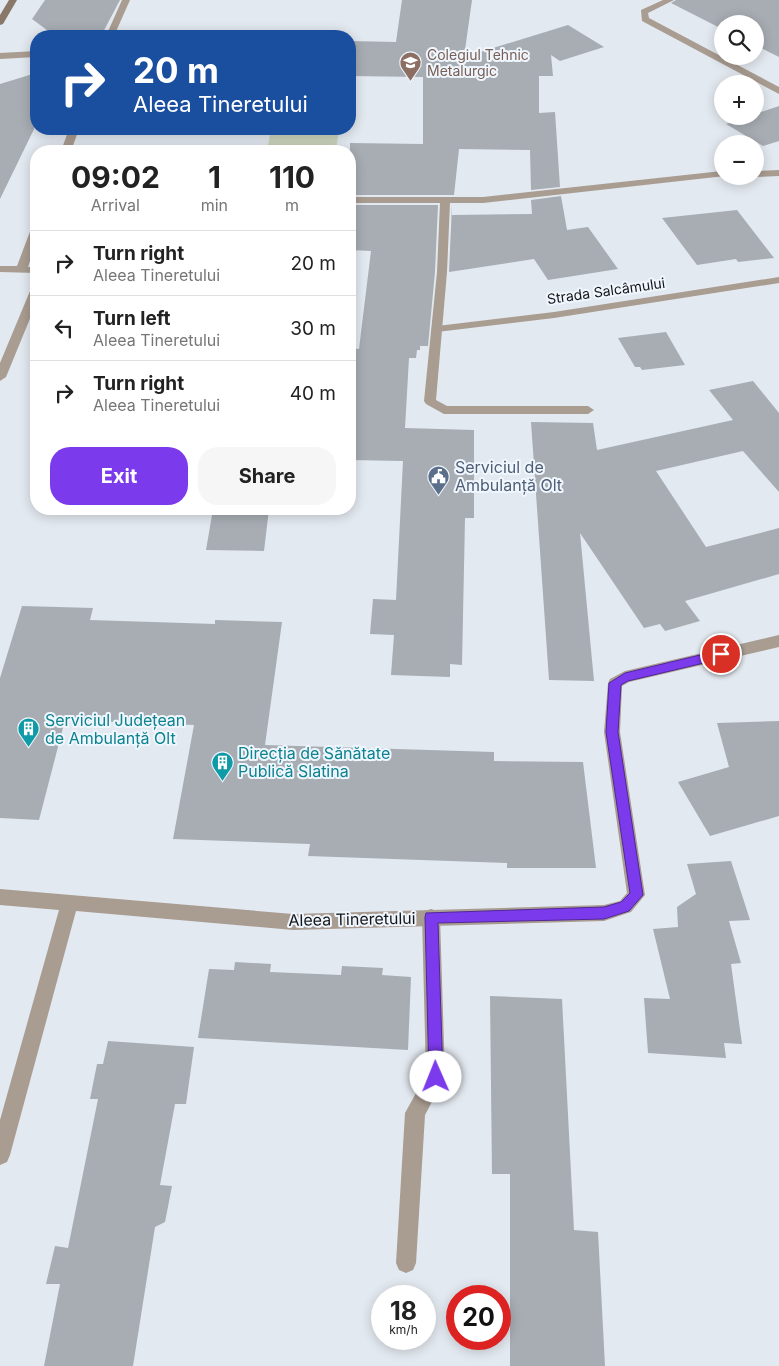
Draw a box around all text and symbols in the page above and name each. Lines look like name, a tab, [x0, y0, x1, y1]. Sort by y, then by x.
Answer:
map controls	[714, 15, 764, 185]
button: search	[714, 15, 764, 65]
place label: Colegiul Tehnic Metalurgic	[427, 46, 529, 79]
text: 20 m	[133, 49, 219, 91]
icon: right	[50, 50, 115, 115]
school or university icon: Colegiul Tehnic Metalurgic	[399, 51, 423, 82]
button: +	[714, 75, 764, 125]
text: Aleea Tineretului	[133, 91, 308, 117]
button: −	[714, 135, 764, 185]
text: 09:02	[71, 159, 160, 195]
text: 1	[208, 159, 221, 195]
text: 110	[269, 159, 315, 195]
text: Arrival	[91, 195, 140, 215]
text: min	[201, 195, 228, 215]
text: m	[285, 195, 299, 215]
text: Turn right	[93, 242, 184, 265]
icon: right	[50, 249, 78, 277]
text: 20 m	[290, 252, 336, 275]
text: Aleea Tineretului	[93, 265, 220, 285]
street label: Strada Salcâmului	[546, 274, 666, 307]
text: Turn left	[93, 307, 171, 330]
icon: left	[50, 314, 78, 342]
text: 30 m	[290, 317, 336, 340]
text: Aleea Tineretului	[93, 330, 220, 350]
text: Turn right	[93, 372, 184, 395]
icon: right	[50, 379, 78, 407]
text: 40 m	[290, 382, 336, 405]
text: Aleea Tineretului	[93, 395, 220, 415]
button: Exit	[50, 447, 188, 505]
button: Share	[198, 447, 336, 505]
place label: Serviciul de Ambulanță Olt	[455, 457, 562, 495]
public building icon: Serviciul de Ambulanță Olt	[427, 464, 451, 495]
pin	[700, 633, 742, 675]
icon: arrive	[707, 640, 735, 668]
place label: Serviciul Județean de Ambulanță Olt	[45, 710, 185, 748]
building icon: Serviciul Județean de Ambulanță Olt	[17, 717, 41, 748]
place label: Direcția de Sănătate Publică Slatina	[238, 743, 390, 781]
building icon: Direcția de Sănătate Publică Slatina	[210, 750, 234, 781]
street label: Aleea Tineretului	[288, 908, 416, 930]
position arrow	[409, 1050, 461, 1102]
speed limit sign: 20	[446, 1285, 511, 1350]
text: 18	[390, 1296, 417, 1326]
text: km/h	[389, 1322, 418, 1337]

